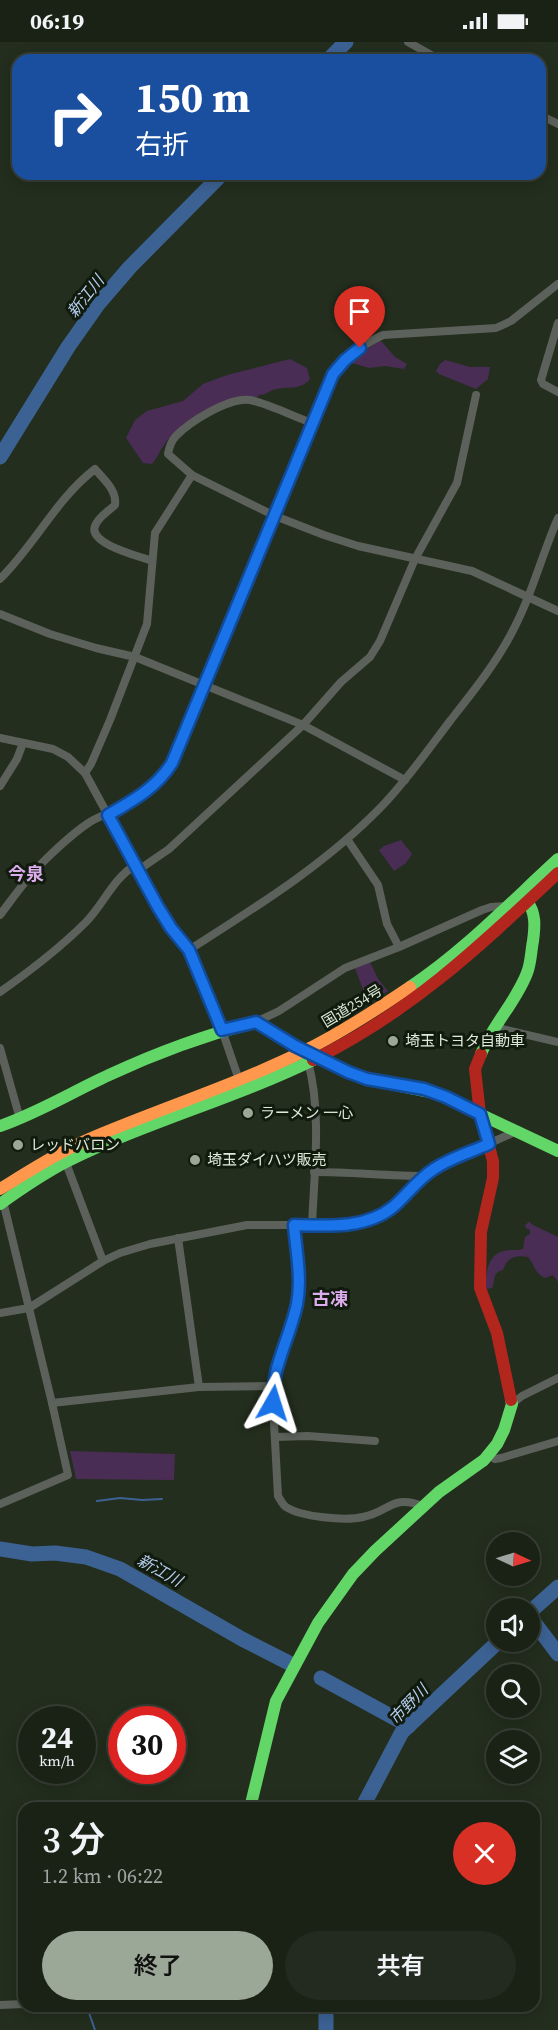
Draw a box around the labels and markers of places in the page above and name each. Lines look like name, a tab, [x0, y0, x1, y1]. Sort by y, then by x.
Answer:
pin	[334, 286, 385, 348]
place label: 埼玉トヨタ自動車	[405, 1030, 525, 1051]
marker: 埼玉トヨタ自動車	[386, 1034, 400, 1048]
place label: ラーメン 一心	[260, 1102, 353, 1123]
marker: ラーメン 一心	[241, 1106, 255, 1120]
place label: レッドバロン	[30, 1134, 120, 1155]
marker: レッドバロン	[11, 1138, 25, 1152]
place label: 埼玉ダイハツ販売	[207, 1149, 327, 1170]
marker: 埼玉ダイハツ販売	[188, 1153, 202, 1167]

